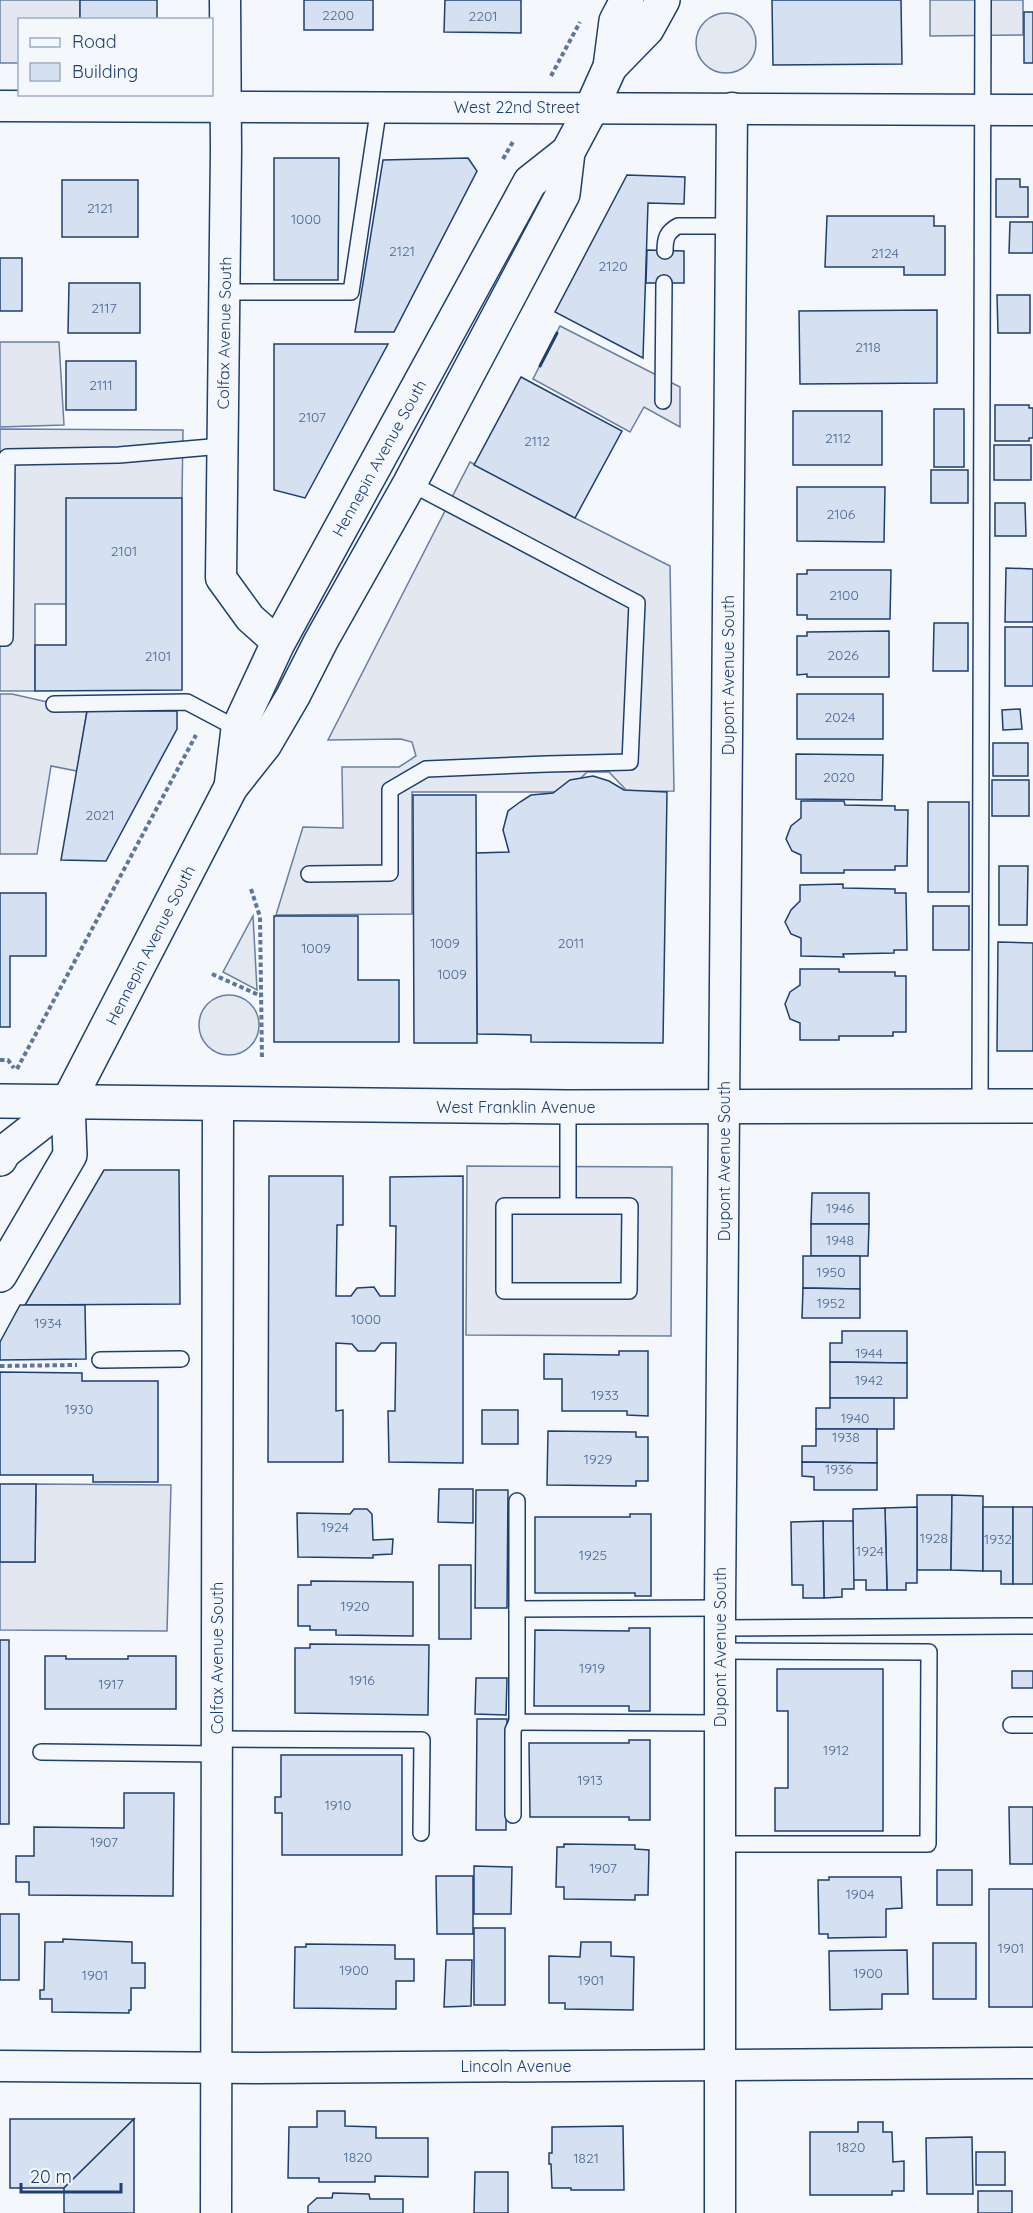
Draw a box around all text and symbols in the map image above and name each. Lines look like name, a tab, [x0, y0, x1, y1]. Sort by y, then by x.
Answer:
house number: 2200	[322, 6, 354, 24]
house number: 2201	[468, 7, 498, 25]
legend	[18, 18, 213, 96]
text: Road	[72, 30, 117, 53]
text: Building	[72, 60, 138, 83]
street label: West 22nd Street	[454, 97, 580, 117]
house number: 2121	[87, 199, 113, 217]
house number: 1000	[291, 210, 321, 228]
house number: 2121	[389, 242, 415, 260]
house number: 2124	[871, 244, 899, 262]
street label: Colfax Avenue South	[213, 256, 235, 410]
house number: 2120	[598, 257, 628, 275]
house number: 2117	[91, 299, 117, 317]
house number: 2118	[855, 338, 881, 356]
house number: 2111	[89, 376, 113, 394]
street label: Hennepin Avenue South	[328, 376, 430, 540]
house number: 2107	[298, 408, 326, 426]
house number: 2112	[825, 429, 851, 447]
house number: 2112	[524, 432, 550, 450]
house number: 2106	[827, 505, 856, 523]
house number: 2101	[111, 542, 137, 560]
house number: 2100	[829, 586, 859, 604]
street label: Dupont Avenue South	[718, 595, 738, 755]
house number: 2026	[827, 646, 859, 664]
house number: 2101	[145, 647, 171, 665]
house number: 2024	[824, 708, 856, 726]
house number: 2020	[823, 768, 855, 786]
house number: 2021	[85, 806, 115, 824]
street label: Hennepin Avenue South	[101, 862, 199, 1028]
house number: 1009	[430, 934, 460, 952]
house number: 2011	[558, 934, 584, 952]
house number: 1009	[301, 939, 331, 957]
house number: 1009	[437, 965, 467, 983]
street label: Dupont Avenue South	[714, 1081, 734, 1241]
street label: West Franklin Avenue	[436, 1097, 596, 1117]
house number: 1946	[826, 1199, 854, 1217]
house number: 1948	[826, 1231, 854, 1249]
house number: 1950	[817, 1263, 845, 1281]
house number: 1952	[817, 1294, 845, 1312]
house number: 1000	[351, 1310, 381, 1328]
house number: 1934	[34, 1314, 62, 1332]
house number: 1944	[855, 1344, 883, 1362]
house number: 1942	[855, 1371, 883, 1389]
house number: 1933	[591, 1386, 619, 1404]
house number: 1930	[65, 1400, 93, 1418]
house number: 1940	[841, 1409, 869, 1427]
house number: 1938	[832, 1428, 860, 1446]
house number: 1929	[584, 1450, 612, 1468]
house number: 1936	[825, 1460, 853, 1478]
house number: 1924	[321, 1518, 349, 1536]
house number: 1928	[920, 1529, 948, 1547]
house number: 1932	[984, 1530, 1012, 1548]
house number: 1924	[856, 1542, 884, 1560]
house number: 1925	[579, 1546, 607, 1564]
street label: Dupont Avenue South	[710, 1567, 730, 1727]
street label: Colfax Avenue South	[207, 1582, 227, 1734]
house number: 1920	[340, 1597, 370, 1615]
house number: 1919	[579, 1659, 605, 1677]
house number: 1916	[349, 1671, 375, 1689]
house number: 1917	[98, 1675, 124, 1693]
house number: 1912	[823, 1741, 849, 1759]
house number: 1913	[577, 1771, 603, 1789]
house number: 1910	[325, 1796, 351, 1814]
house number: 1907	[90, 1833, 118, 1851]
house number: 1907	[589, 1859, 617, 1877]
house number: 1904	[846, 1885, 874, 1903]
house number: 1901	[998, 1939, 1024, 1957]
house number: 1900	[339, 1961, 369, 1979]
house number: 1900	[853, 1964, 883, 1982]
house number: 1901	[82, 1966, 108, 1984]
house number: 1901	[578, 1971, 604, 1989]
street label: Lincoln Avenue	[460, 2056, 572, 2076]
house number: 1820	[837, 2138, 865, 2156]
house number: 1820	[344, 2148, 372, 2166]
house number: 1821	[573, 2149, 599, 2167]
scale bar	[21, 2156, 122, 2194]
text: 20 m	[30, 2165, 72, 2188]

